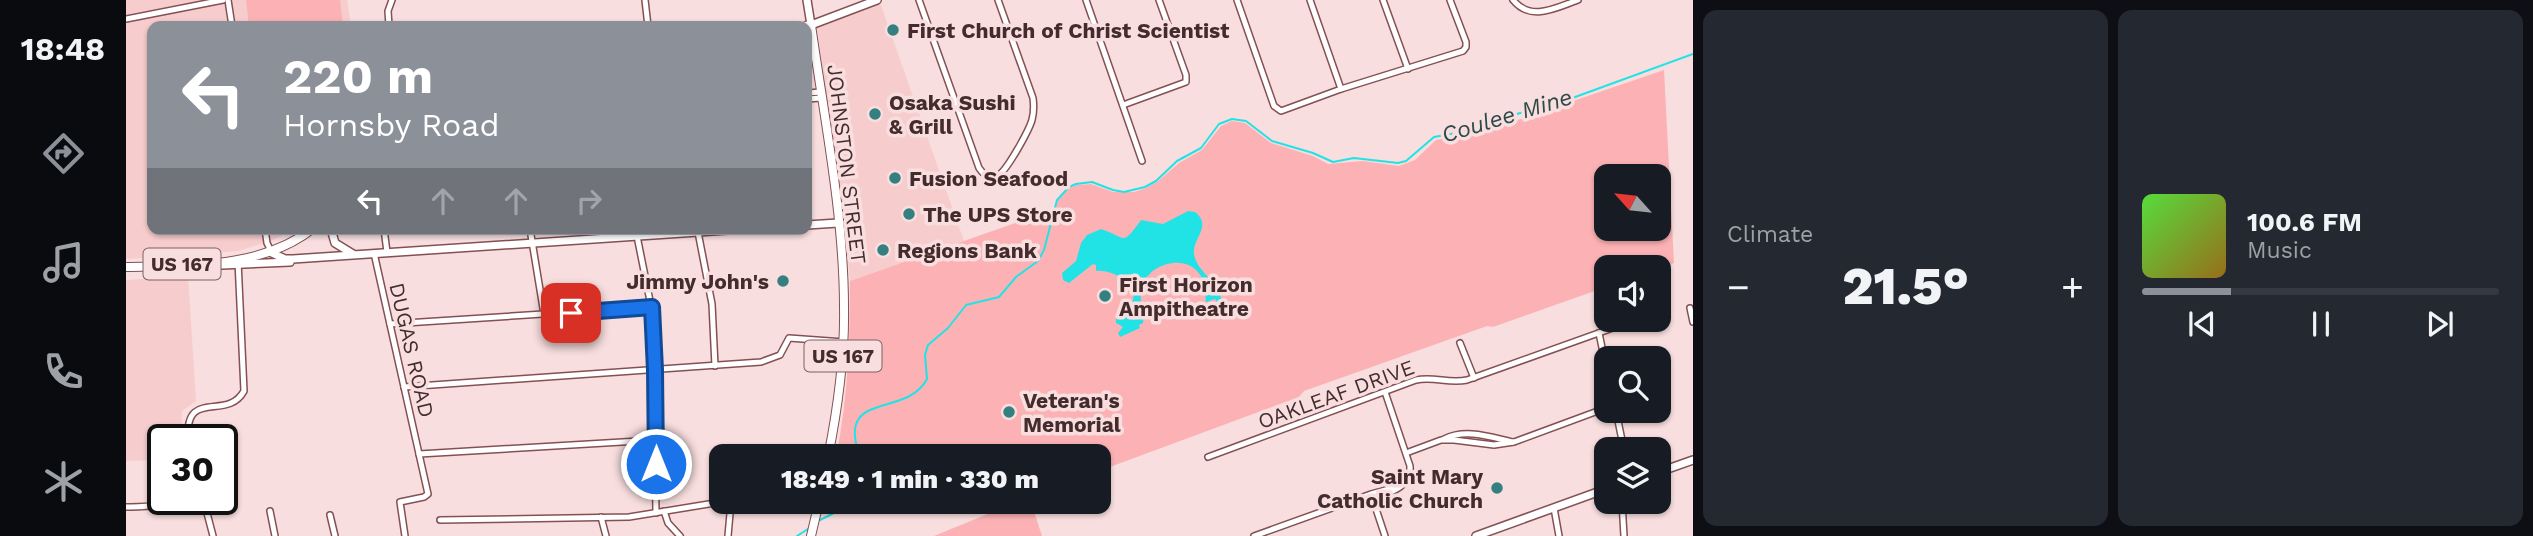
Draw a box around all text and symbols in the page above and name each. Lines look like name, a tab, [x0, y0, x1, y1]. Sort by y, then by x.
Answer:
place label: First Church of Christ Scientist	[907, 18, 1229, 43]
marker: First Church of Christ Scientist	[885, 22, 901, 38]
text: 18:48	[21, 30, 105, 68]
text: 220 m	[283, 47, 433, 105]
icon: left	[168, 49, 259, 140]
street label: JOHNSTON STREET	[822, 63, 872, 265]
water label: Coulee Mine	[1438, 83, 1576, 149]
place label: Osaka Sushi & Grill	[889, 90, 1016, 139]
text: Hornsby Road	[283, 106, 499, 144]
marker: Osaka Sushi & Grill	[867, 106, 883, 122]
icon: directions	[39, 129, 88, 178]
north arrow	[1594, 164, 1671, 242]
map controls	[1594, 164, 1671, 514]
place label: Fusion Seafood	[909, 166, 1068, 191]
marker: Fusion Seafood	[887, 170, 903, 186]
icon: left	[351, 182, 389, 220]
icon: ahead	[424, 182, 462, 220]
icon: ahead	[497, 182, 535, 220]
icon: right	[570, 182, 608, 220]
place label: The UPS Store	[923, 202, 1073, 227]
marker: The UPS Store	[901, 206, 917, 222]
text: 100.6 FM	[2247, 207, 2362, 237]
text: Climate	[1727, 221, 1813, 248]
text: Music	[2247, 237, 2312, 264]
icon: music	[39, 238, 88, 287]
place label: Regions Bank	[897, 238, 1038, 263]
marker: Regions Bank	[875, 242, 891, 258]
road number: US 167	[144, 248, 220, 280]
button: sound	[1594, 255, 1671, 332]
text: 21.5°	[1842, 256, 1969, 317]
text: −	[1727, 265, 1750, 309]
text: +	[2061, 265, 2084, 309]
place label: Jimmy John's	[626, 269, 769, 294]
place label: First Horizon Ampitheatre	[1119, 272, 1253, 321]
marker: Jimmy John's	[775, 273, 791, 289]
street label: DUGAS ROAD	[384, 280, 440, 420]
pin	[541, 283, 601, 343]
marker: First Horizon Ampitheatre	[1097, 288, 1113, 304]
icon: arrive	[552, 294, 590, 332]
icon: previous	[2183, 305, 2221, 343]
icon: pause	[2302, 305, 2340, 343]
icon: next	[2421, 305, 2459, 343]
road number: US 167	[804, 340, 882, 372]
button: search	[1594, 346, 1671, 423]
icon: phone	[39, 347, 88, 396]
street label: OAKLEAF DRIVE	[1254, 354, 1418, 434]
place label: Veteran's Memorial	[1023, 388, 1121, 437]
marker: Veteran's Memorial	[1001, 404, 1017, 420]
speed limit sign: 30	[147, 424, 238, 515]
position arrow	[619, 427, 693, 501]
button: layers	[1594, 437, 1671, 514]
icon: climate	[39, 457, 88, 506]
text: 18:49 · 1 min · 330 m	[781, 464, 1039, 494]
place label: Saint Mary Catholic Church	[1317, 464, 1483, 513]
marker: Saint Mary Catholic Church	[1489, 480, 1505, 496]

